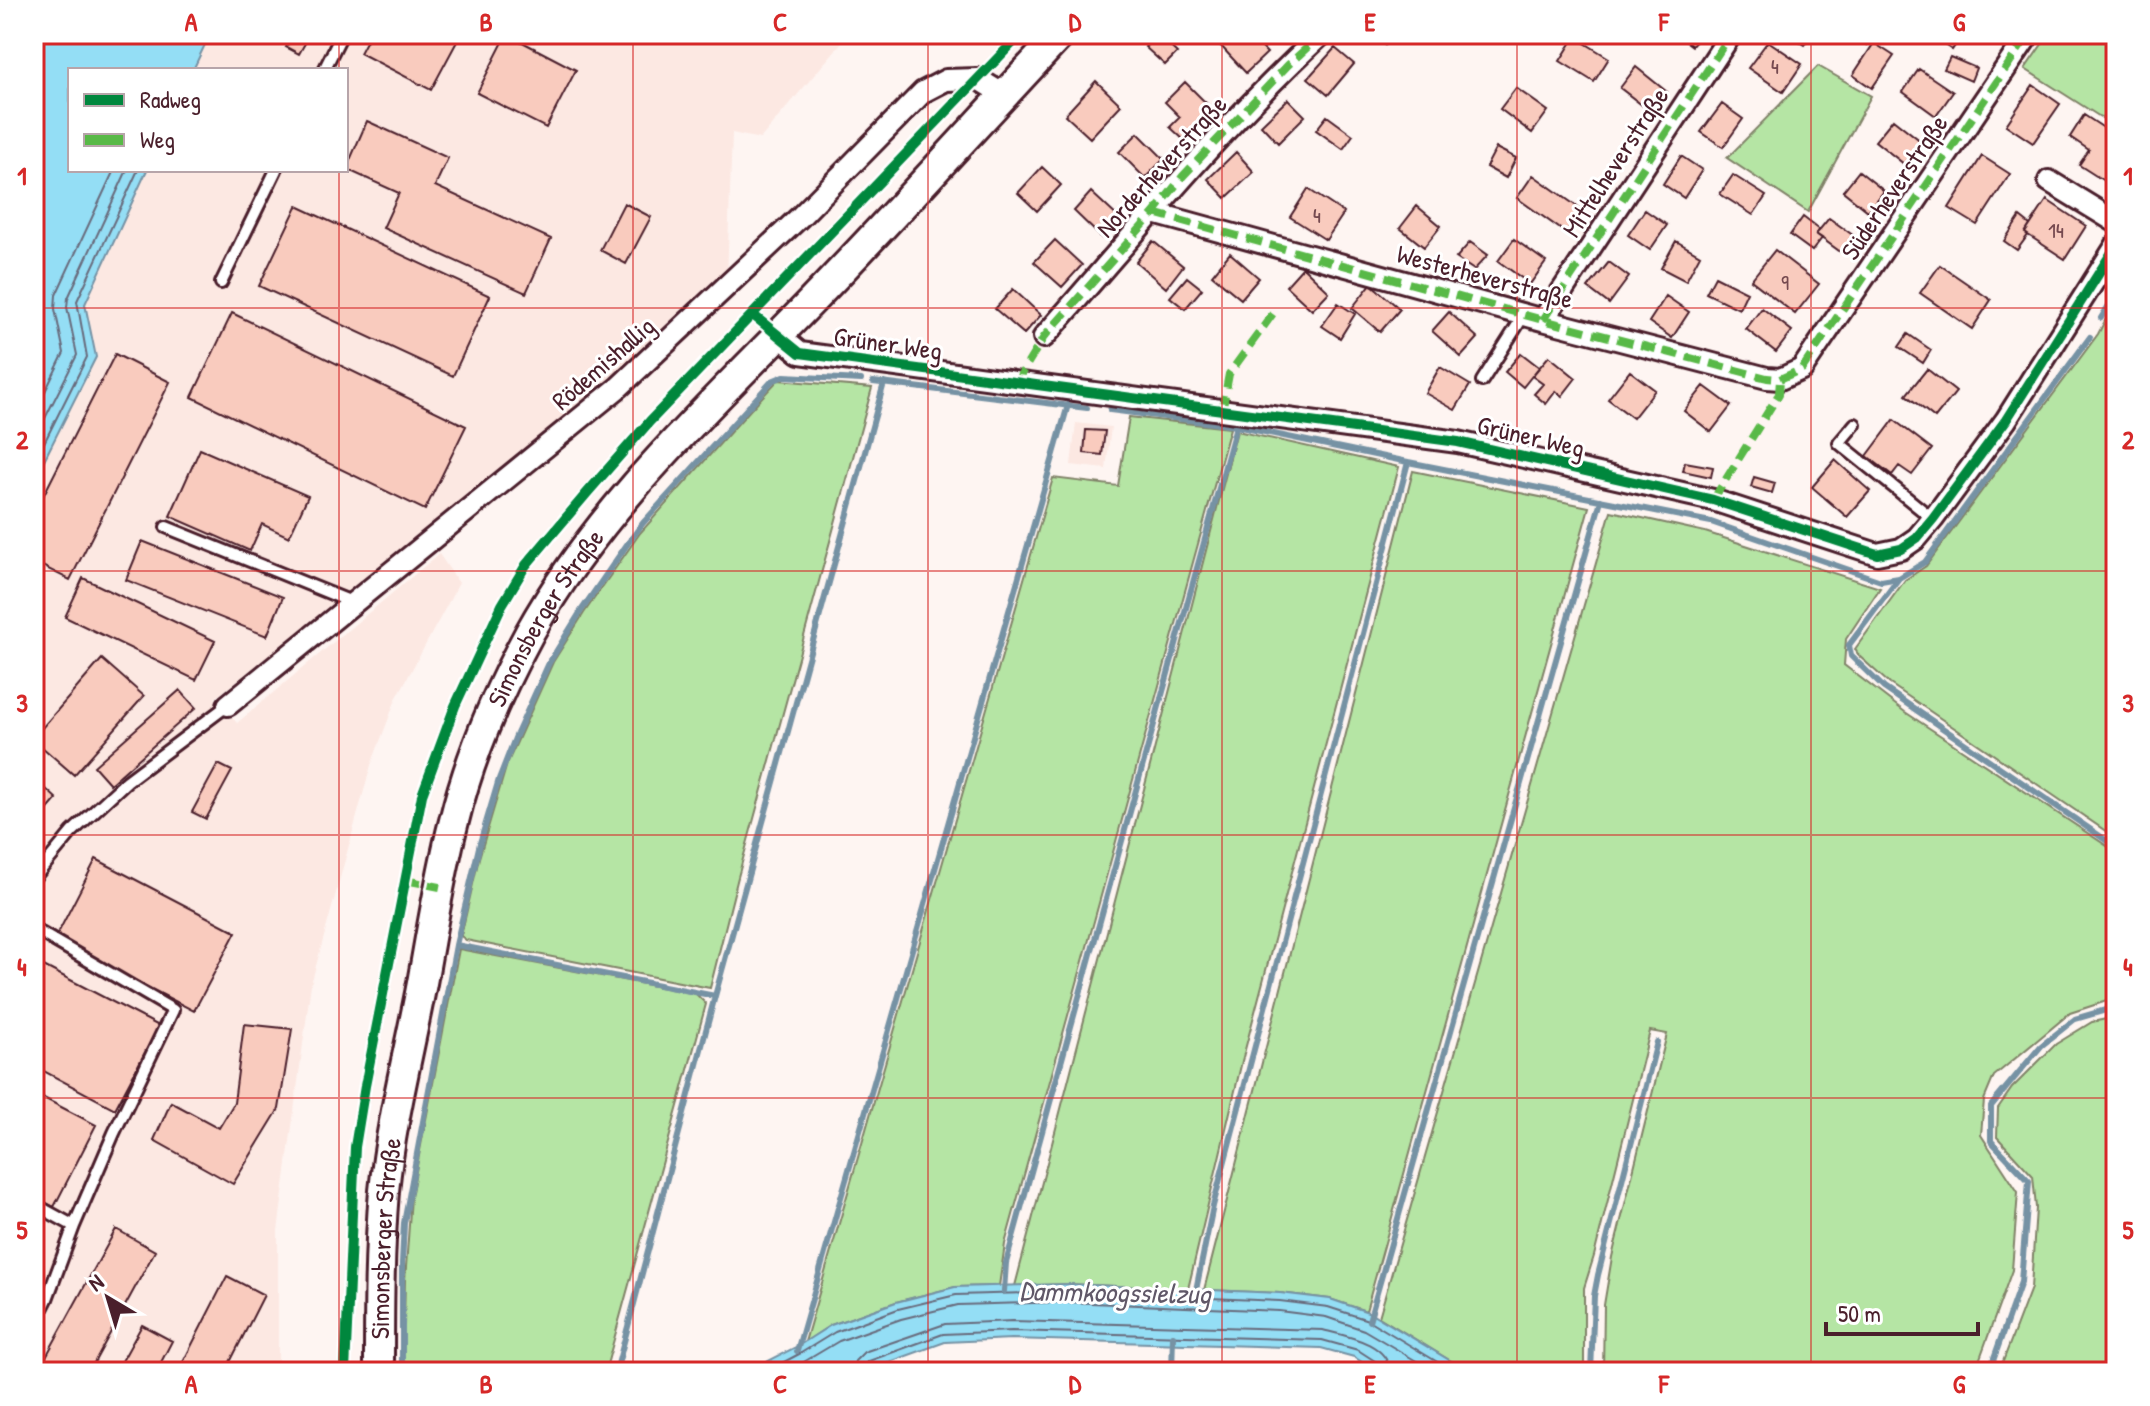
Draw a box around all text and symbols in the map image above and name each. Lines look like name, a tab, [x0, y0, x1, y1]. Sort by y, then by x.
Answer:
text: A	[185, 4, 198, 39]
text: B	[479, 4, 493, 39]
text: C	[773, 4, 787, 39]
text: D	[1069, 4, 1082, 39]
text: E	[1364, 4, 1376, 39]
text: F	[1658, 4, 1670, 39]
text: G	[1953, 4, 1966, 39]
house number: 4	[1771, 51, 1779, 81]
legend	[68, 68, 348, 172]
street label: Mittelheverstraße	[1554, 80, 1676, 244]
text: Radweg	[140, 83, 201, 115]
street label: Norderheverstraße	[1088, 87, 1234, 245]
street label: Süderheverstraße	[1832, 108, 1956, 266]
text: Weg	[140, 123, 175, 155]
text: 1	[17, 158, 27, 193]
text: 1	[2123, 158, 2133, 193]
house number: 4	[1313, 200, 1321, 230]
house number: 14	[2048, 215, 2064, 245]
street label: Westerheverstraße	[1393, 236, 1577, 316]
house number: 9	[1781, 267, 1789, 297]
street label: Rödemishallig	[544, 308, 662, 418]
street label: Grüner Weg	[832, 318, 944, 368]
street label: Grüner Weg	[1474, 407, 1588, 465]
text: 2	[16, 422, 29, 457]
text: 2	[2122, 422, 2135, 457]
street label: Simonsberger Straße	[478, 521, 611, 712]
text: 3	[16, 685, 28, 720]
text: 3	[2122, 685, 2134, 720]
text: 4	[17, 949, 27, 984]
text: 4	[2123, 949, 2133, 984]
street label: Simonsberger Straße	[362, 1135, 409, 1339]
text: 5	[17, 1212, 28, 1247]
text: 5	[2123, 1212, 2134, 1247]
north arrow	[68, 1258, 148, 1338]
text: N	[82, 1267, 110, 1298]
water label: Dammkoogssielzug	[1019, 1271, 1212, 1313]
scale bar	[1826, 1286, 1978, 1336]
text: 50 m	[1838, 1297, 1881, 1329]
text: A	[185, 1366, 198, 1401]
text: B	[479, 1366, 493, 1401]
text: C	[773, 1366, 787, 1401]
text: D	[1069, 1366, 1082, 1401]
text: E	[1364, 1366, 1376, 1401]
text: F	[1658, 1366, 1670, 1401]
text: G	[1953, 1366, 1966, 1401]

